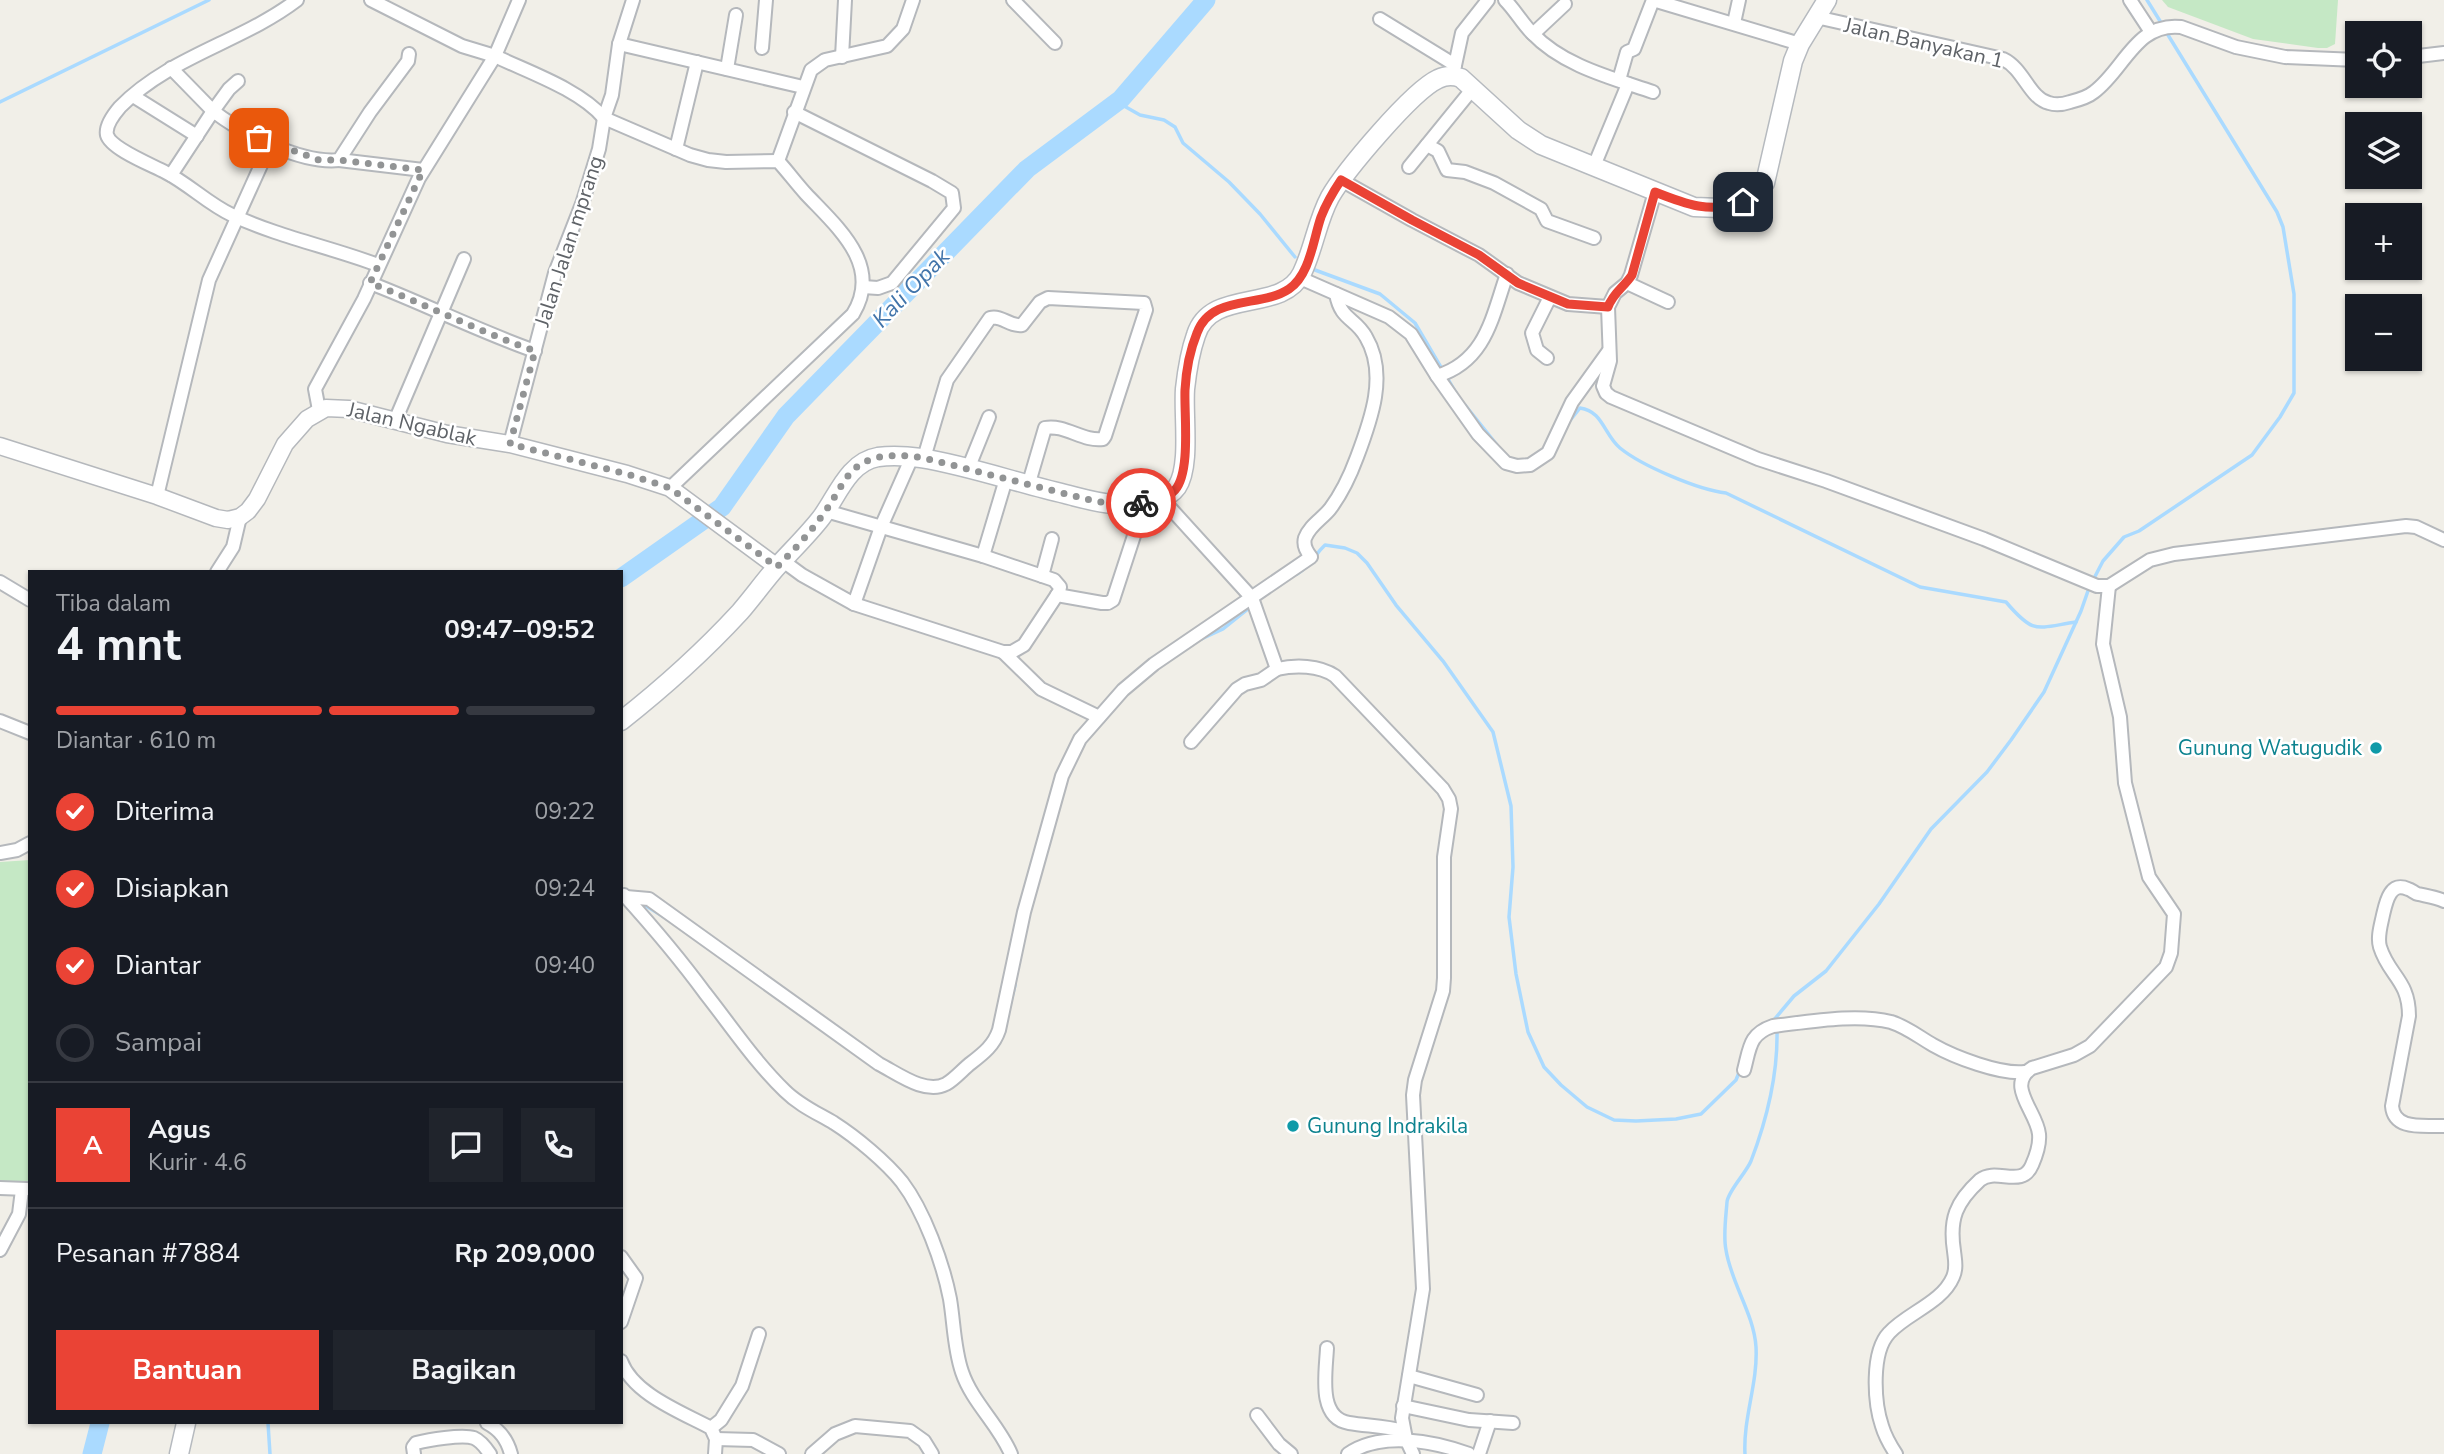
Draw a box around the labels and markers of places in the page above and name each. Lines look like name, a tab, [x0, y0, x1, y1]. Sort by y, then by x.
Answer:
pin	[229, 108, 289, 168]
pin	[1713, 172, 1773, 232]
place label: Gunung Watugudik	[2178, 734, 2362, 762]
marker: Gunung Watugudik	[2368, 740, 2384, 756]
place label: Gunung Indrakila	[1307, 1112, 1468, 1140]
marker: Gunung Indrakila	[1285, 1118, 1301, 1134]

